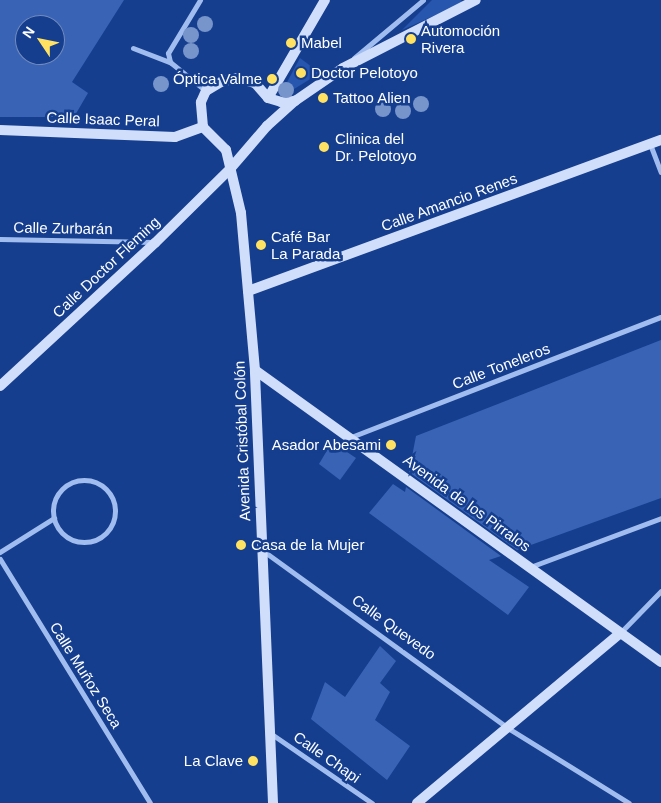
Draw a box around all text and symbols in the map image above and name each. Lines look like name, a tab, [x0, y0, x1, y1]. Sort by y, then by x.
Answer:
north arrow	[15, 15, 65, 65]
place label: Automoción Rivera	[421, 21, 500, 56]
text: N	[19, 24, 38, 41]
marker: Automoción Rivera	[405, 33, 417, 45]
place label: Mabel	[301, 34, 342, 52]
marker: Mabel	[285, 37, 297, 49]
place label: Doctor Pelotoyo	[311, 64, 418, 82]
marker: Doctor Pelotoyo	[295, 67, 307, 79]
place label: Óptica Valme	[173, 70, 262, 88]
marker: Óptica Valme	[266, 73, 278, 85]
place label: Tattoo Alien	[333, 89, 411, 107]
marker: Tattoo Alien	[317, 92, 329, 104]
street label: Calle Isaac Peral	[46, 108, 160, 130]
place label: Clinica del Dr. Pelotoyo	[335, 129, 417, 164]
marker: Clinica del Dr. Pelotoyo	[317, 140, 331, 154]
street label: Calle Amancio Renes	[378, 169, 520, 235]
street label: Calle Doctor Fleming	[49, 213, 163, 321]
street label: Calle Zurbarán	[13, 218, 113, 238]
place label: Café Bar La Parada	[271, 227, 340, 262]
marker: Café Bar La Parada	[255, 239, 267, 251]
street label: Calle Toneleros	[450, 339, 552, 393]
street label: Avenida Cristóbal Colón	[230, 360, 254, 522]
place label: Asador Abesami	[271, 436, 381, 454]
marker: Asador Abesami	[385, 439, 397, 451]
street label: Avenida de los Pirralos	[400, 451, 534, 555]
place label: Casa de la Mujer	[251, 536, 364, 554]
marker: Casa de la Mujer	[235, 539, 247, 551]
street label: Calle Quevedo	[349, 591, 439, 663]
street label: Calle Muñoz Seca	[46, 619, 126, 731]
street label: Calle Chapi	[290, 727, 364, 787]
place label: La Clave	[184, 752, 243, 770]
marker: La Clave	[247, 755, 259, 767]

